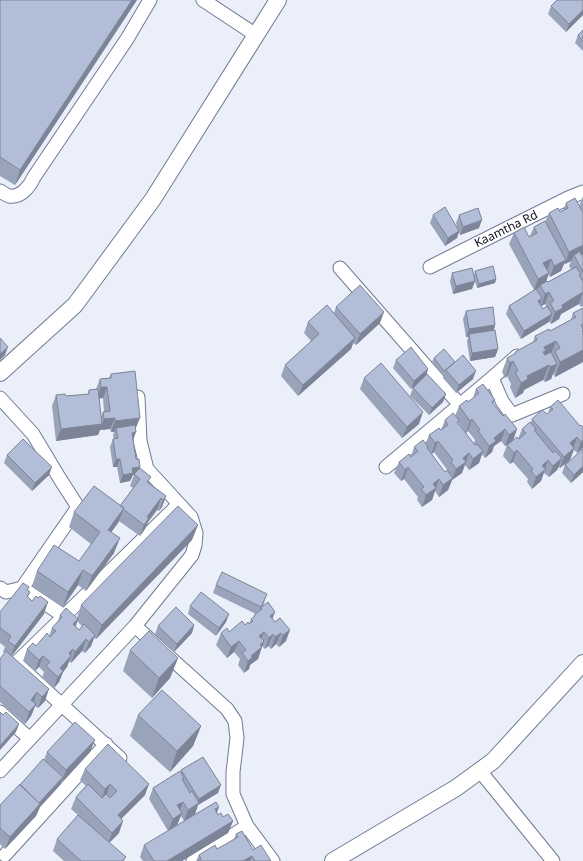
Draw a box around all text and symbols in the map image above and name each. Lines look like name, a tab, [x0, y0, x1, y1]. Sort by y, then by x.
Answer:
street label: Kaamtha Rd	[471, 206, 540, 251]

